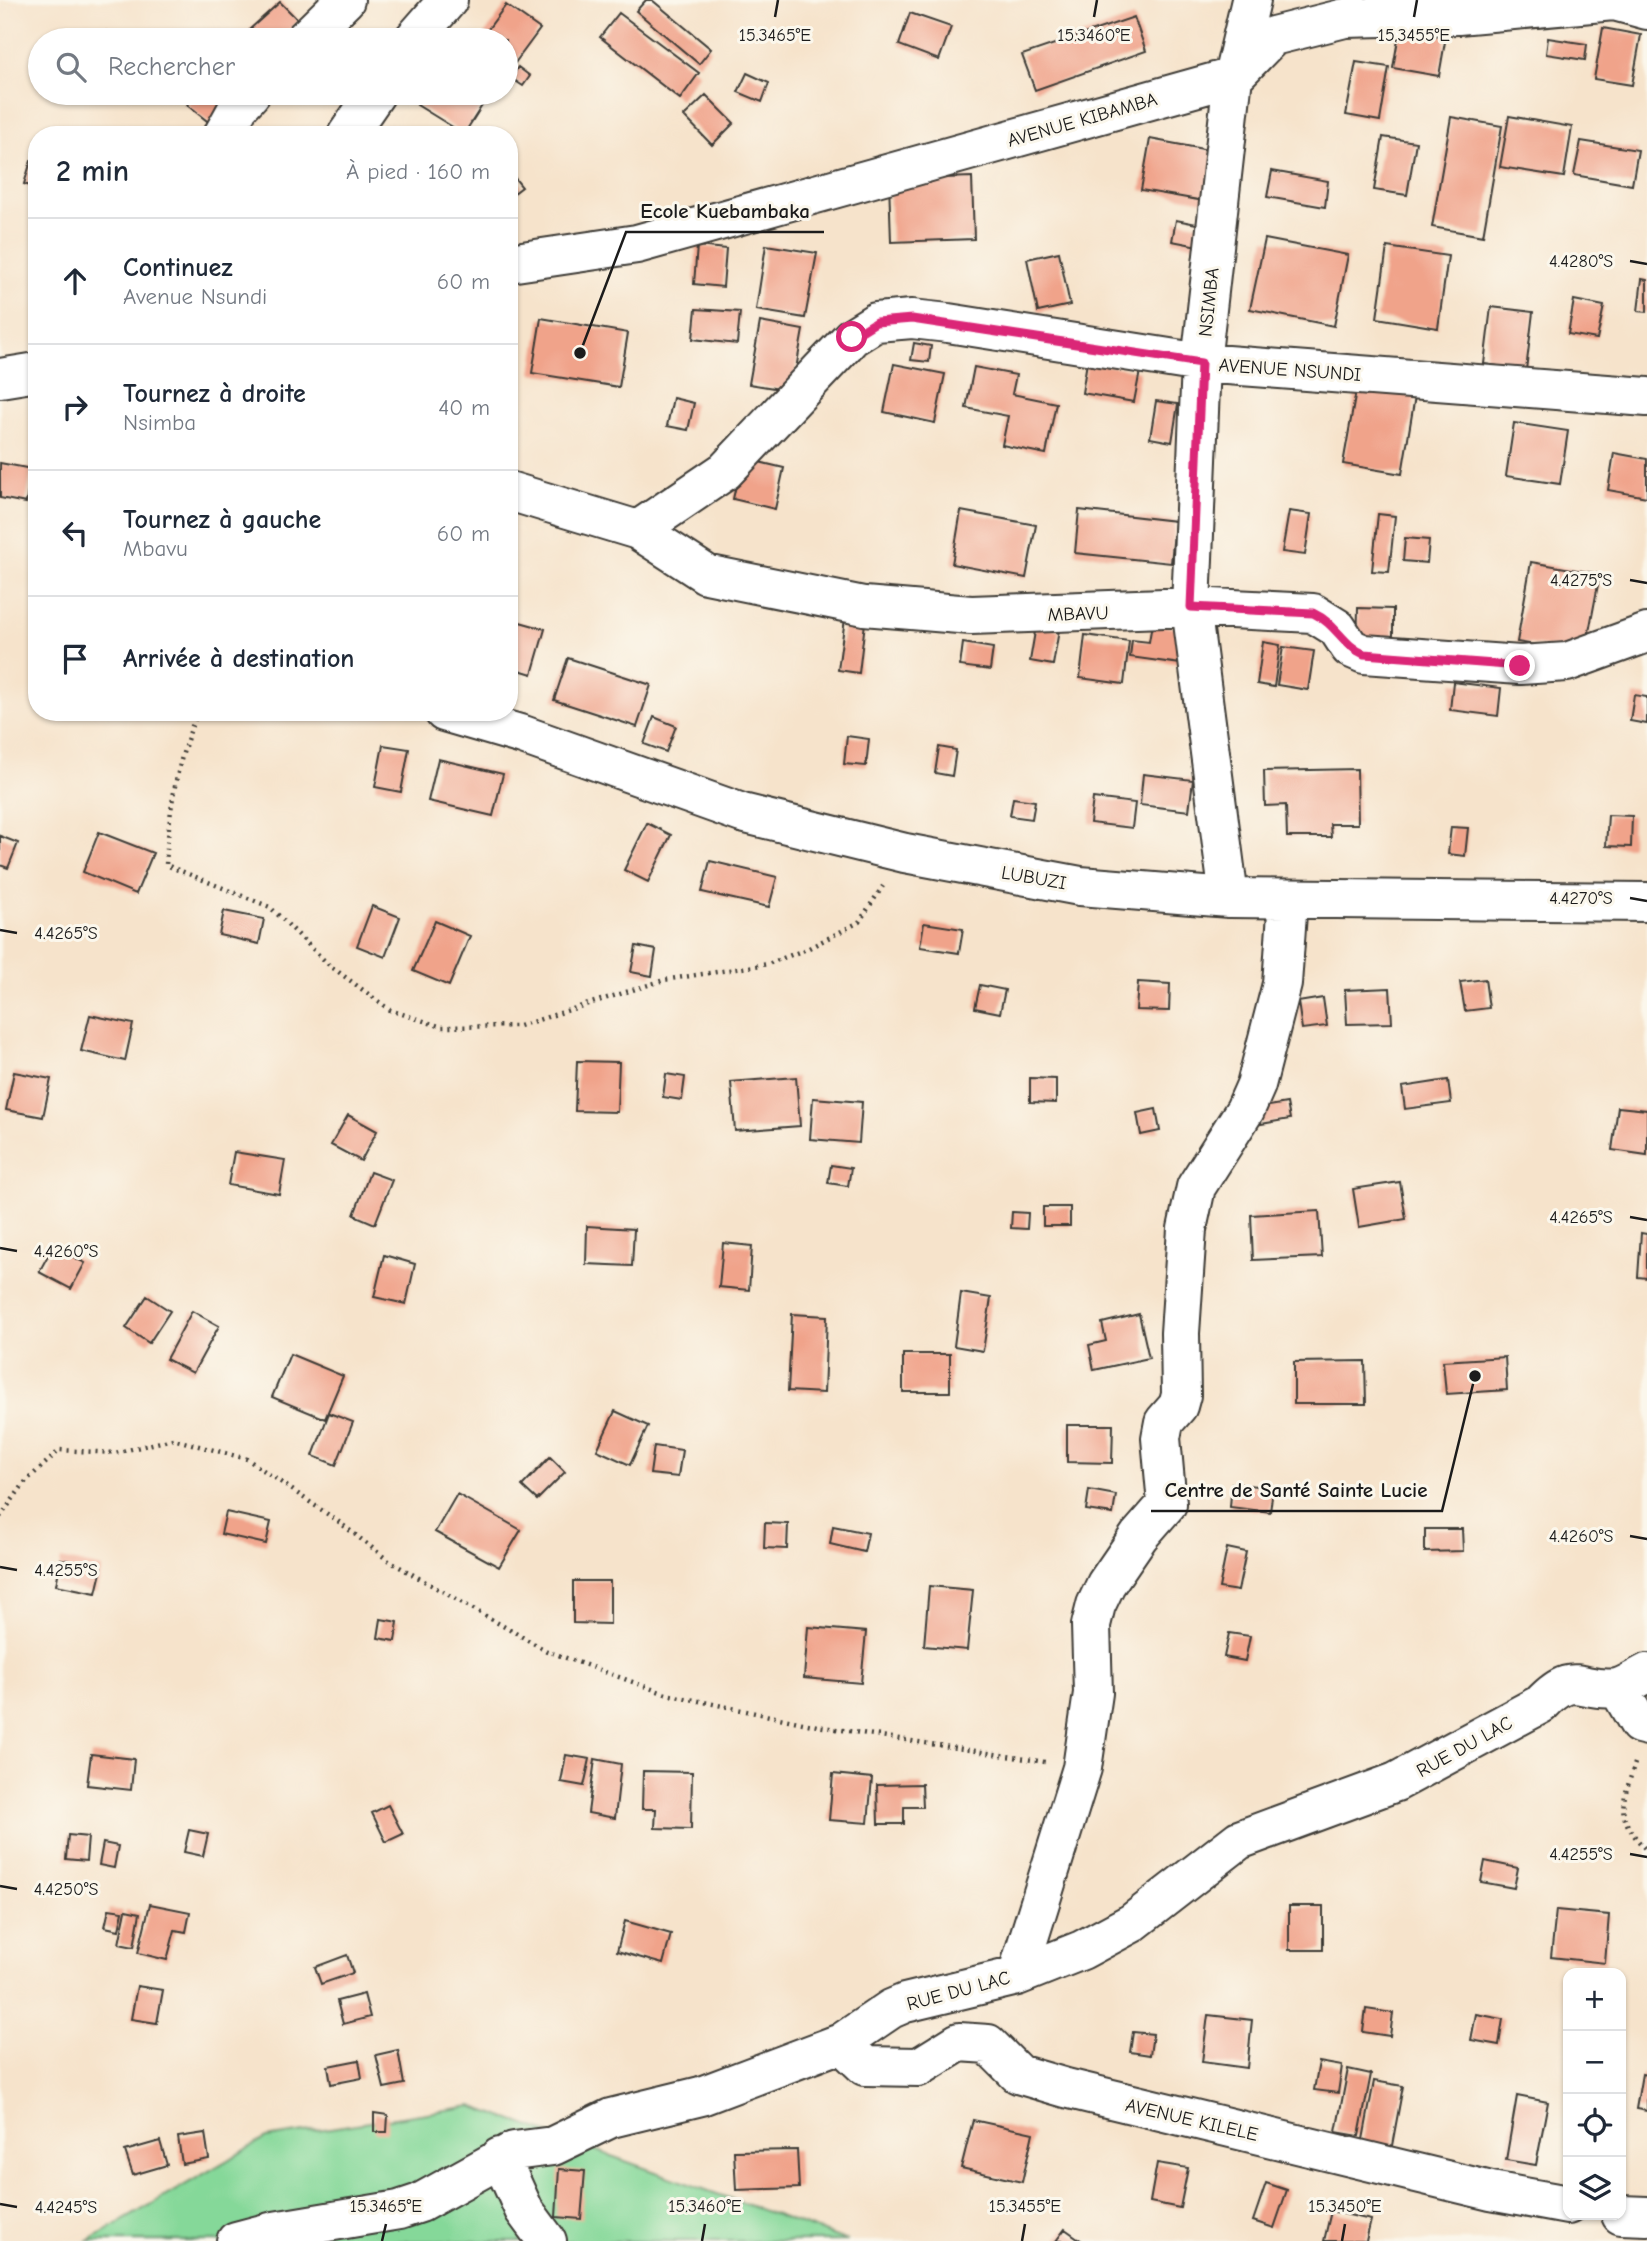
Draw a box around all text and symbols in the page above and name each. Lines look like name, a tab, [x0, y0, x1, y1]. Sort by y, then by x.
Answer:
text: 15.3465°E	[739, 25, 811, 46]
text: 15.3460°E	[1057, 25, 1131, 46]
text: 15.3455°E	[1378, 25, 1450, 46]
search box	[28, 28, 518, 105]
icon: search	[52, 48, 90, 86]
text: Rechercher	[108, 52, 235, 82]
street label: AVENUE KIBAMBA	[1005, 88, 1160, 152]
text: 2 min	[56, 154, 129, 189]
text: À pied · 160 m	[346, 158, 490, 185]
callout: Ecole Kuebambaka	[626, 190, 824, 232]
text: Ecole Kuebambaka	[640, 199, 810, 223]
text: 4.4280°S	[1549, 251, 1613, 272]
text: Continuez	[123, 253, 233, 283]
icon: ahead	[56, 262, 94, 300]
street label: NSIMBA	[1194, 267, 1224, 338]
text: 60 m	[437, 268, 490, 295]
text: Avenue Nsundi	[123, 283, 267, 310]
route start	[836, 321, 867, 352]
street label: AVENUE NSUNDI	[1218, 354, 1362, 386]
text: Tournez à droite	[123, 379, 306, 409]
icon: right	[56, 388, 94, 426]
text: 40 m	[438, 394, 490, 421]
text: Nsimba	[123, 409, 196, 436]
text: Tournez à gauche	[123, 505, 321, 535]
icon: left	[56, 514, 94, 552]
text: 60 m	[437, 520, 490, 547]
text: Mbavu	[123, 535, 188, 562]
text: 4.4275°S	[1550, 570, 1612, 591]
street label: MBAVU	[1047, 602, 1109, 626]
icon: arrive	[56, 640, 94, 678]
text: Arrivée à destination	[123, 644, 354, 674]
route end	[1504, 650, 1535, 681]
street label: LUBUZI	[1000, 861, 1068, 895]
text: 4.4270°S	[1549, 888, 1613, 909]
text: 4.4265°S	[34, 923, 98, 944]
text: 4.4265°S	[1549, 1207, 1613, 1228]
text: 4.4260°S	[34, 1241, 98, 1262]
callout: Centre de Santé Sainte Lucie	[1151, 1469, 1442, 1511]
text: Centre de Santé Sainte Lucie	[1164, 1478, 1428, 1502]
text: 4.4260°S	[1549, 1526, 1613, 1547]
text: 4.4255°S	[34, 1560, 98, 1581]
street label: RUE DU LAC	[1413, 1711, 1516, 1782]
text: 4.4255°S	[1549, 1844, 1613, 1865]
text: 4.4250°S	[34, 1879, 98, 1900]
street label: RUE DU LAC	[904, 1967, 1013, 2015]
map controls	[1563, 1968, 1626, 2220]
button: +	[1563, 1968, 1626, 2031]
button: −	[1563, 2031, 1626, 2094]
street label: AVENUE KILELE	[1123, 2094, 1260, 2146]
button: locate	[1563, 2094, 1626, 2157]
button: layers	[1563, 2157, 1626, 2220]
text: 15.3465°E	[350, 2196, 422, 2217]
text: 15.3460°E	[668, 2196, 742, 2217]
text: 15.3455°E	[989, 2196, 1061, 2217]
text: 15.3450°E	[1308, 2196, 1382, 2217]
text: 4.4245°S	[35, 2197, 97, 2218]

